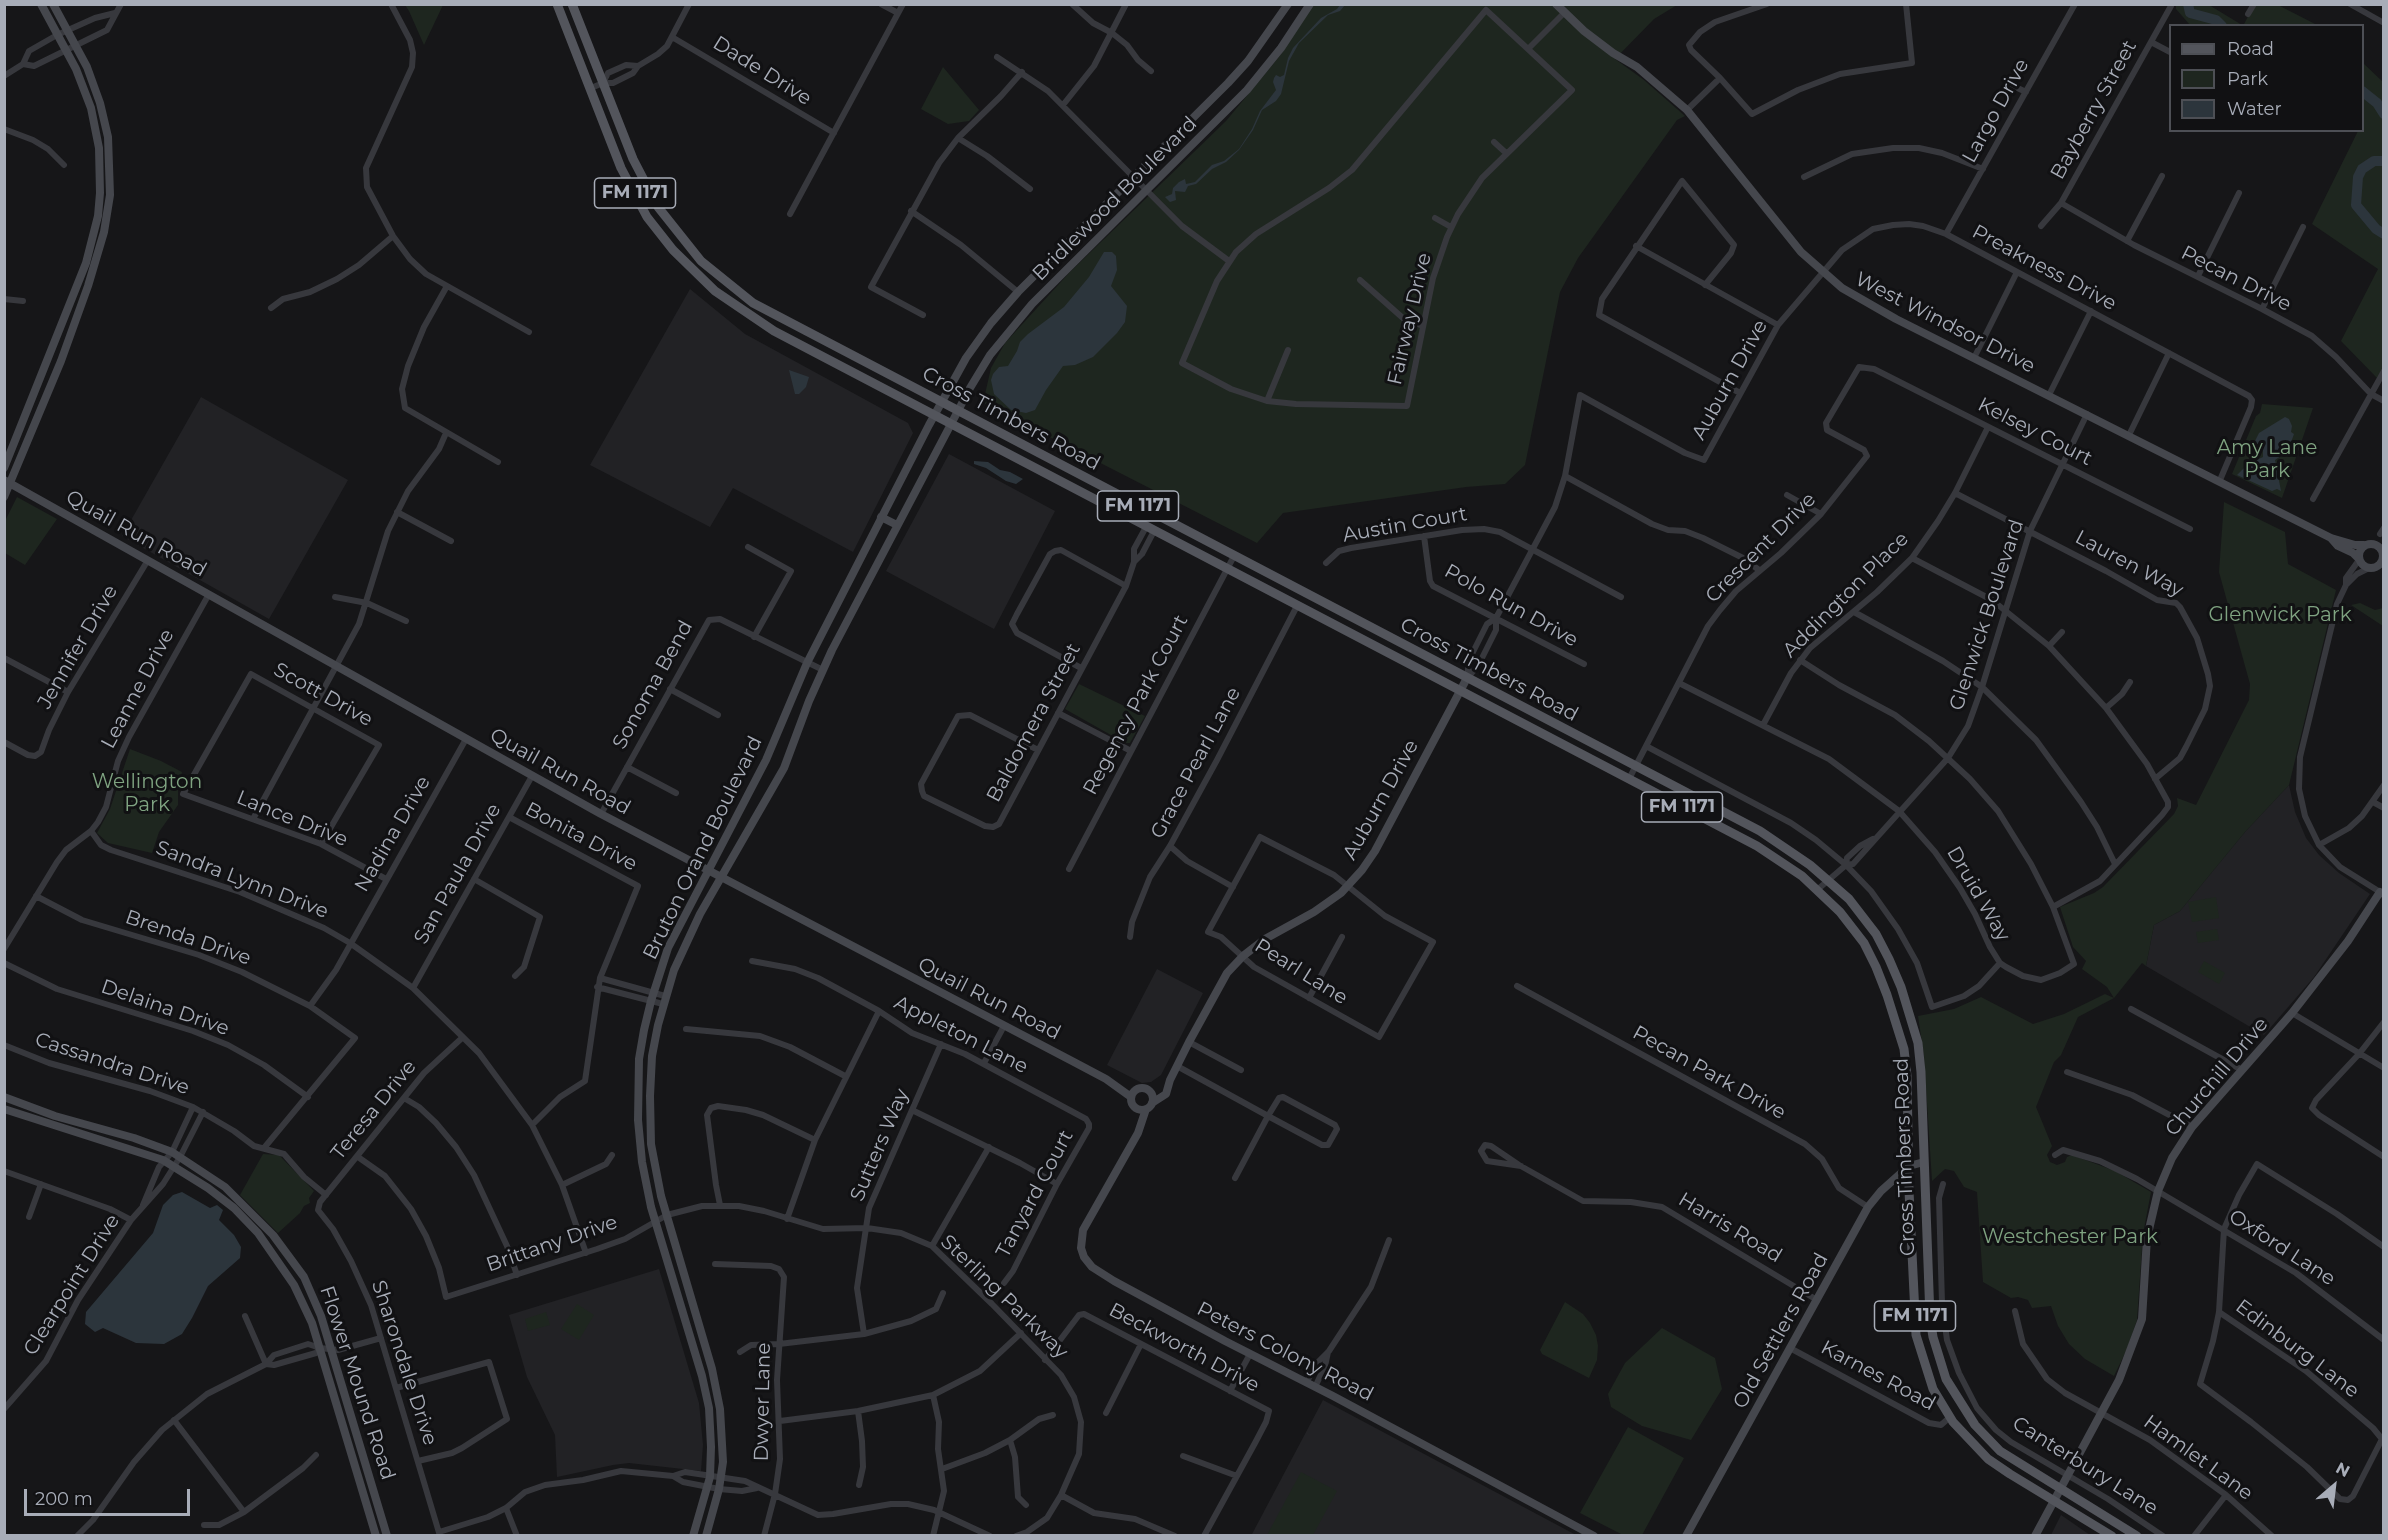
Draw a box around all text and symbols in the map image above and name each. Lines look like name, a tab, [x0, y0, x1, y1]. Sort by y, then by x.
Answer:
legend	[2169, 24, 2364, 132]
street label: Dade Drive	[708, 31, 816, 111]
street label: Bayberry Street	[2046, 36, 2142, 184]
text: Road	[2227, 38, 2274, 60]
street label: Largo Drive	[1958, 55, 2034, 167]
text: Park	[2227, 68, 2268, 90]
text: Water	[2227, 98, 2282, 120]
street label: Bridlewood Boulevard	[1028, 112, 1202, 286]
road number: FM 1171	[594, 178, 676, 208]
street label: Preakness Drive	[1968, 220, 2120, 316]
street label: Pecan Drive	[2177, 241, 2295, 317]
street label: Fairway Drive	[1383, 251, 1437, 387]
street label: West Windsor Drive	[1851, 267, 2039, 379]
street label: Auburn Drive	[1687, 316, 1773, 444]
street label: Cross Timbers Road	[918, 362, 1104, 476]
street label: Kelsey Court	[1974, 393, 2096, 471]
park label: Amy Lane Park	[2217, 436, 2317, 483]
street label: Quail Run Road	[62, 485, 210, 583]
street label: Crescent Drive	[1701, 488, 1821, 608]
road number: FM 1171	[1098, 491, 1178, 521]
street label: Austin Court	[1341, 502, 1469, 548]
street label: Glenwick Boulevard	[1945, 516, 2029, 714]
street label: Lauren Way	[2071, 525, 2187, 603]
street label: Addington Place	[1778, 527, 1914, 663]
street label: Polo Run Drive	[1440, 559, 1582, 653]
street label: Jennifer Drive	[33, 581, 123, 713]
park label: Glenwick Park	[2208, 603, 2352, 627]
street label: Regency Park Court	[1078, 611, 1194, 799]
street label: Cross Timbers Road	[1396, 613, 1582, 727]
street label: Sonoma Bend	[608, 616, 698, 754]
street label: Leanne Drive	[96, 625, 180, 753]
street label: Baldomera Street	[982, 640, 1086, 806]
street label: Scott Drive	[269, 658, 377, 732]
street label: Grace Pearl Lane	[1146, 683, 1246, 843]
street label: Quail Run Road	[486, 723, 634, 821]
street label: Bruton Orand Boulevard	[638, 732, 768, 964]
street label: Auburn Drive	[1338, 736, 1424, 864]
park label: Wellington Park	[92, 770, 202, 817]
street label: Nadina Drive	[350, 772, 436, 896]
street label: Lance Drive	[233, 786, 351, 852]
road number: FM 1171	[1642, 792, 1722, 822]
street label: Bonita Drive	[521, 797, 641, 877]
street label: San Paula Drive	[409, 800, 507, 948]
street label: Sandra Lynn Drive	[152, 836, 332, 924]
street label: Druid Way	[1941, 842, 2015, 946]
street label: Brenda Drive	[122, 905, 254, 971]
street label: Pearl Lane	[1250, 934, 1352, 1010]
street label: Quail Run Road	[914, 953, 1064, 1045]
street label: Delaina Drive	[98, 975, 232, 1041]
street label: Appleton Lane	[890, 991, 1032, 1079]
street label: Churchill Drive	[2160, 1013, 2274, 1141]
street label: Pecan Park Drive	[1628, 1021, 1790, 1125]
street label: Cassandra Drive	[32, 1028, 192, 1100]
street label: Teresa Drive	[326, 1055, 422, 1165]
street label: Cross Timbers Road	[1890, 1058, 1920, 1256]
street label: Sutters Way	[846, 1085, 914, 1205]
street label: Tanyard Court	[991, 1126, 1079, 1262]
street label: Harris Road	[1674, 1188, 1786, 1268]
street label: Oxford Lane	[2224, 1205, 2340, 1291]
street label: Clearpoint Drive	[19, 1210, 125, 1360]
street label: Brittany Drive	[483, 1210, 621, 1278]
park label: Westchester Park	[1982, 1225, 2158, 1249]
street label: Sterling Parkway	[935, 1230, 1073, 1364]
street label: Old Settlers Road	[1728, 1249, 1834, 1413]
street label: Sharondale Drive	[366, 1278, 442, 1448]
street label: Flower Mound Road	[314, 1283, 400, 1483]
street label: Edinburg Lane	[2230, 1295, 2364, 1403]
street label: Peters Colony Road	[1193, 1297, 1377, 1407]
street label: Beckworth Drive	[1105, 1298, 1263, 1398]
road number: FM 1171	[1874, 1301, 1956, 1331]
street label: Karnes Road	[1817, 1336, 1939, 1416]
street label: Dwyer Lane	[750, 1342, 776, 1462]
street label: Hamlet Lane	[2139, 1410, 2257, 1506]
street label: Canterbury Lane	[2008, 1412, 2162, 1520]
north arrow	[2304, 1456, 2364, 1516]
text: N	[2333, 1458, 2353, 1481]
scale bar	[27, 1477, 194, 1515]
text: 200 m	[35, 1488, 93, 1510]

